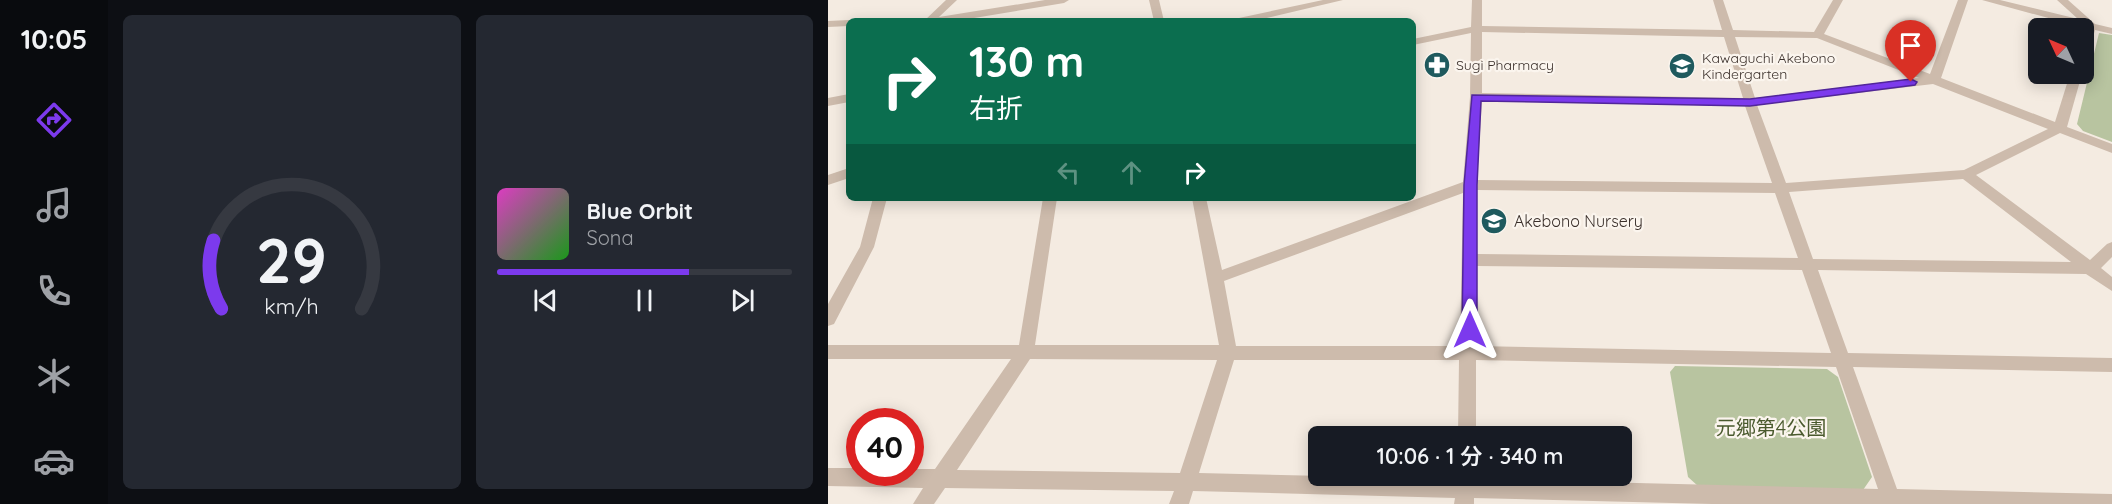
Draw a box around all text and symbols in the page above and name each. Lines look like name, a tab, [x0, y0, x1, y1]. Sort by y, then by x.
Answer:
north arrow	[2028, 18, 2094, 84]
map controls	[2028, 18, 2094, 84]
pin	[1885, 20, 1936, 82]
text: 10:05	[21, 22, 87, 56]
icon: arrive	[1894, 29, 1927, 62]
text: 130 m	[969, 35, 1084, 88]
icon: right	[870, 42, 948, 120]
place label: Kawaguchi Akebono Kindergarten	[1702, 49, 1835, 83]
pharmacy icon: Sugi Pharmacy	[1422, 50, 1452, 80]
school or university icon: Kawaguchi Akebono Kindergarten	[1667, 51, 1697, 81]
place label: Sugi Pharmacy	[1456, 56, 1554, 74]
text: 右折	[969, 91, 1023, 125]
icon: directions	[33, 99, 75, 141]
icon: left	[1052, 156, 1085, 189]
icon: ahead	[1115, 156, 1148, 189]
icon: right	[1178, 156, 1211, 189]
icon: music	[33, 184, 75, 226]
text: Blue Orbit	[587, 197, 693, 225]
school or university icon: Akebono Nursery	[1479, 206, 1509, 236]
place label: Akebono Nursery	[1514, 211, 1643, 231]
text: 29	[256, 221, 327, 299]
text: Sona	[587, 225, 634, 250]
icon: phone	[33, 270, 75, 312]
icon: previous	[529, 284, 562, 317]
icon: pause	[628, 284, 661, 317]
icon: next	[726, 284, 759, 317]
text: km/h	[265, 293, 319, 319]
position arrow	[1438, 298, 1502, 362]
icon: climate	[33, 355, 75, 397]
speed limit sign: 40	[846, 408, 924, 486]
park label: 元郷第4公園	[1716, 415, 1826, 440]
icon: car	[33, 440, 75, 482]
text: 10:06 · 1 分 · 340 m	[1377, 442, 1563, 470]

